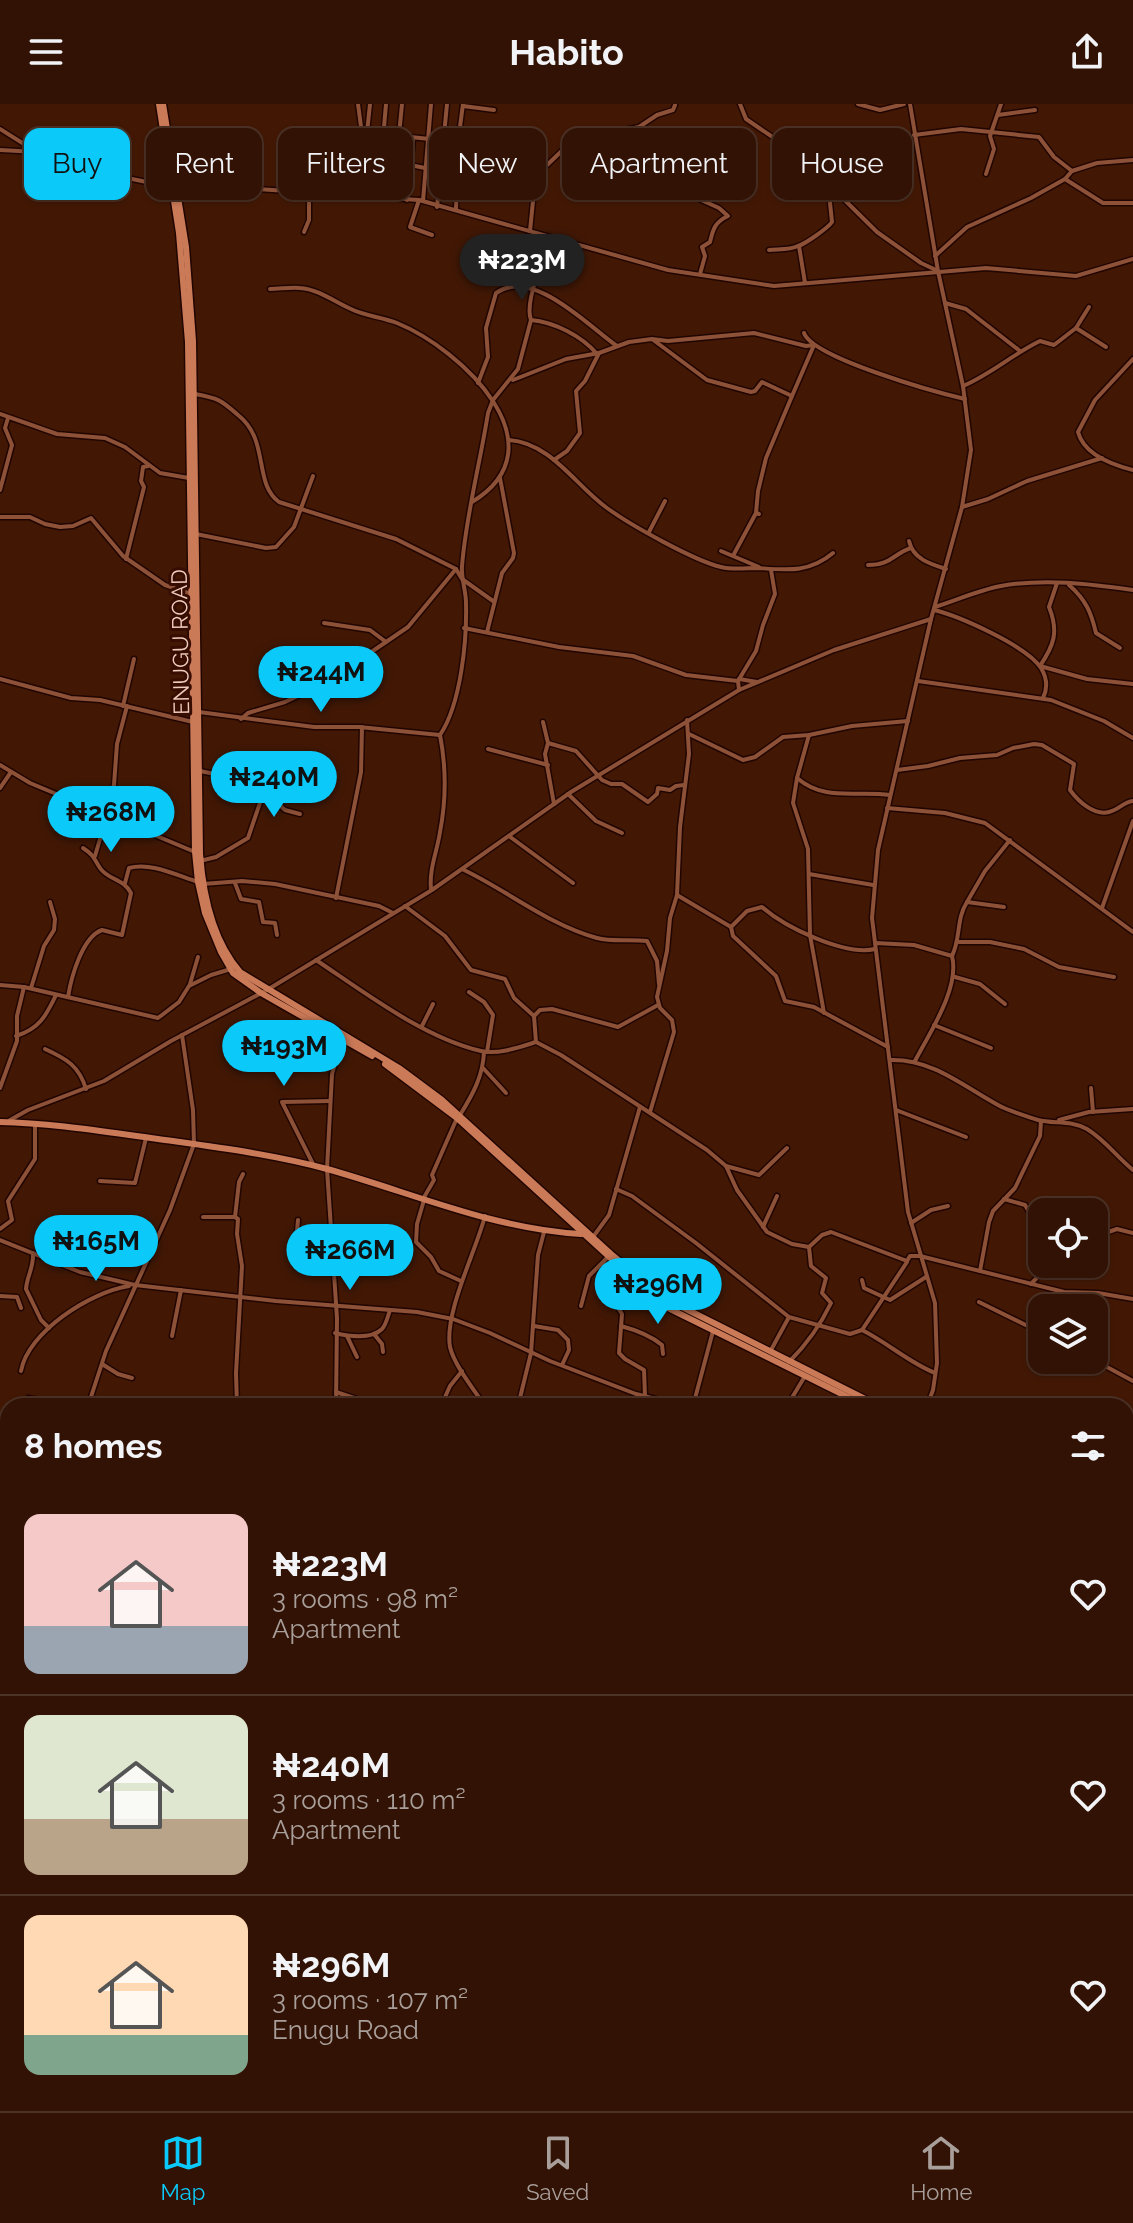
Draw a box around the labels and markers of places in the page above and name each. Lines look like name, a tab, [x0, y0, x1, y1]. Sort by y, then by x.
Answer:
pin: ₦223M	[466, 234, 578, 302]
pin: ₦244M	[265, 646, 377, 714]
pin: ₦240M	[218, 751, 330, 819]
pin: ₦268M	[55, 786, 167, 854]
pin: ₦193M	[228, 1020, 340, 1088]
pin: ₦165M	[40, 1215, 152, 1283]
pin: ₦266M	[294, 1224, 406, 1292]
pin: ₦296M	[602, 1258, 714, 1326]

